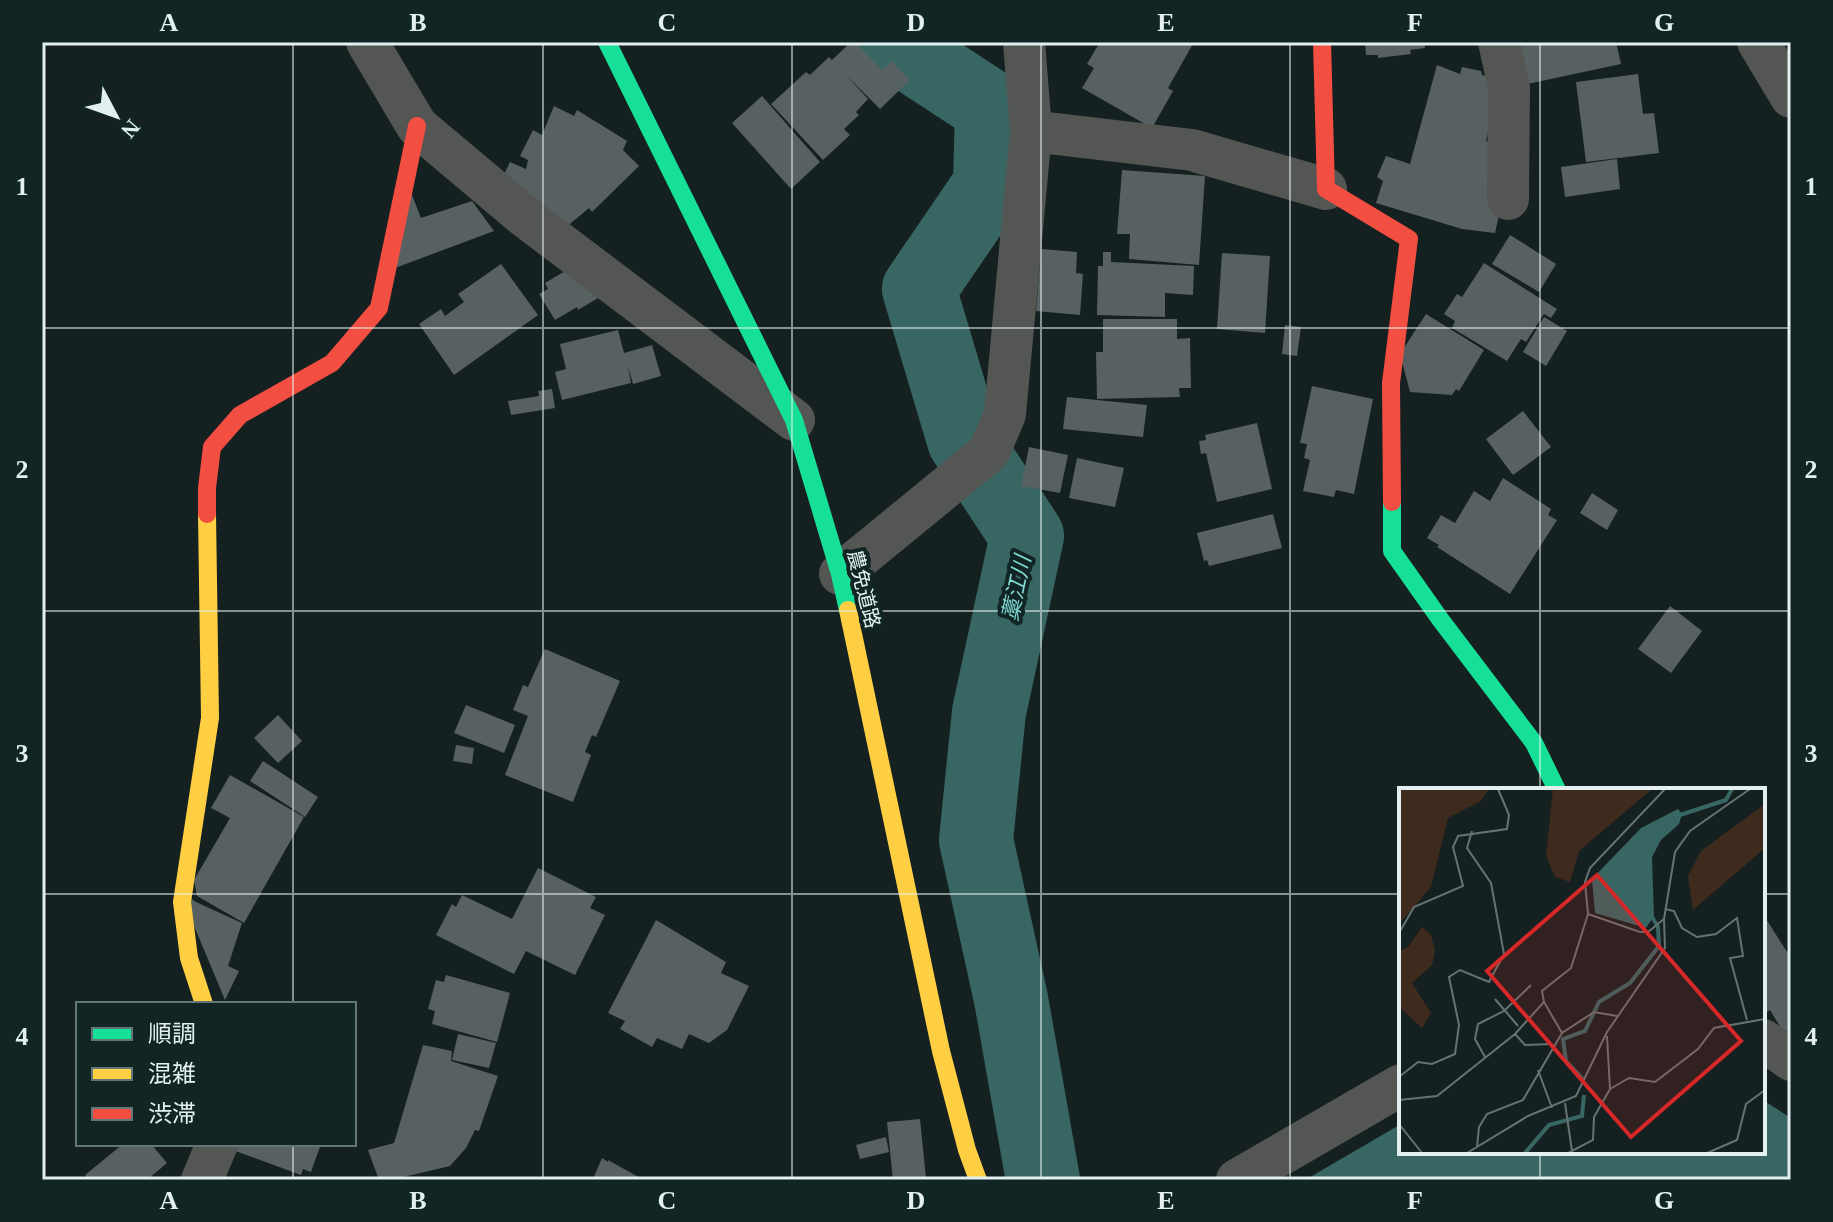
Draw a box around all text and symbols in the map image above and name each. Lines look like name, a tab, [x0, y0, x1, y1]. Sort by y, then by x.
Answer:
text: A	[160, 8, 179, 37]
text: B	[409, 8, 427, 37]
text: C	[658, 8, 676, 37]
text: D	[907, 8, 925, 37]
text: E	[1157, 8, 1175, 37]
text: F	[1407, 8, 1423, 37]
text: G	[1654, 8, 1674, 37]
north arrow	[76, 76, 156, 156]
text: N	[116, 115, 145, 143]
text: 1	[16, 172, 29, 201]
text: 1	[1805, 172, 1818, 201]
text: 2	[16, 455, 29, 484]
text: 2	[1805, 455, 1818, 484]
street label: 農免道路	[844, 548, 884, 630]
water label: 藁江川	[997, 551, 1036, 623]
text: 3	[16, 739, 29, 768]
text: 3	[1805, 739, 1818, 768]
inset map	[1399, 788, 1765, 1154]
legend	[76, 1002, 356, 1146]
text: 順調	[148, 1021, 196, 1047]
text: 4	[16, 1022, 29, 1051]
text: 4	[1805, 1022, 1818, 1051]
text: 混雑	[148, 1061, 196, 1087]
text: 渋滞	[148, 1101, 196, 1127]
text: A	[160, 1186, 179, 1215]
text: B	[409, 1186, 427, 1215]
text: C	[658, 1186, 676, 1215]
text: D	[907, 1186, 925, 1215]
text: E	[1157, 1186, 1175, 1215]
text: F	[1407, 1186, 1423, 1215]
text: G	[1654, 1186, 1674, 1215]

